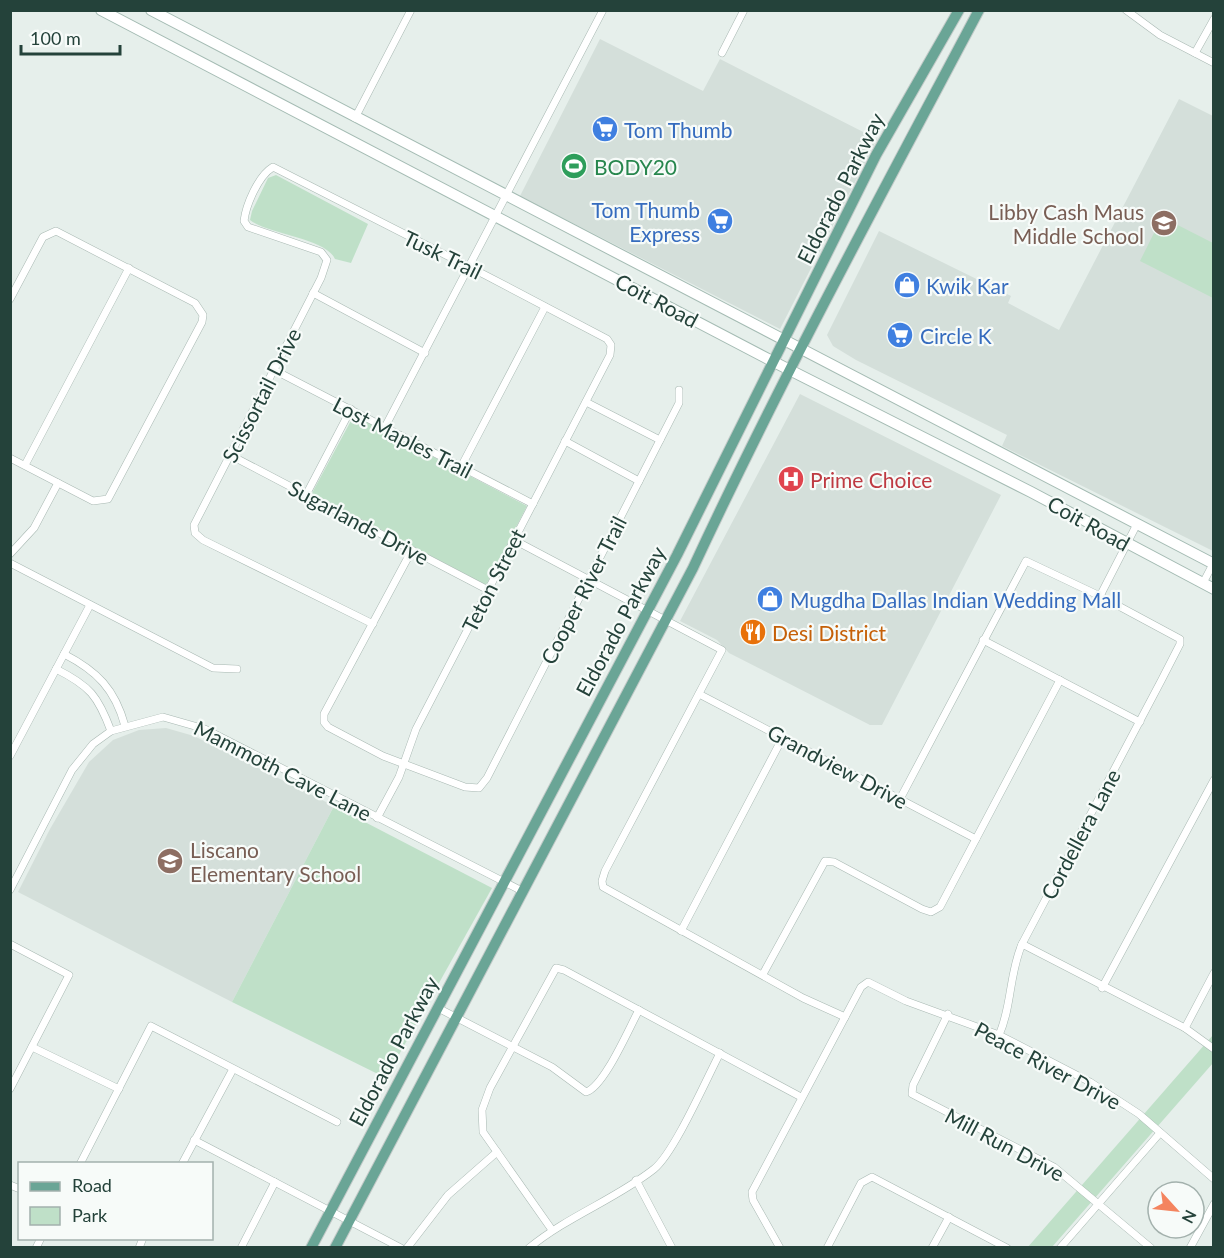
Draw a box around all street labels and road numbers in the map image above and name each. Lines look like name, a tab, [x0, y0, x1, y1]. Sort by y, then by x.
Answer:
street label: Eldorado Parkway	[791, 108, 889, 268]
street label: Tusk Trail	[400, 224, 486, 284]
street label: Coit Road	[611, 268, 703, 332]
street label: Scissortail Drive	[216, 324, 306, 466]
street label: Lost Maples Trail	[329, 391, 477, 483]
street label: Sugarlands Drive	[285, 475, 433, 569]
street label: Coit Road	[1043, 490, 1135, 556]
street label: Cooper River Trail	[535, 512, 631, 668]
street label: Teton Street	[456, 524, 530, 636]
street label: Eldorado Parkway	[570, 542, 670, 700]
street label: Mammoth Cave Lane	[190, 714, 376, 826]
street label: Grandview Drive	[764, 719, 912, 813]
street label: Cordellera Lane	[1035, 765, 1125, 903]
street label: Eldorado Parkway	[343, 972, 443, 1130]
street label: Peace River Drive	[971, 1016, 1125, 1114]
street label: Mill Run Drive	[941, 1102, 1069, 1186]

